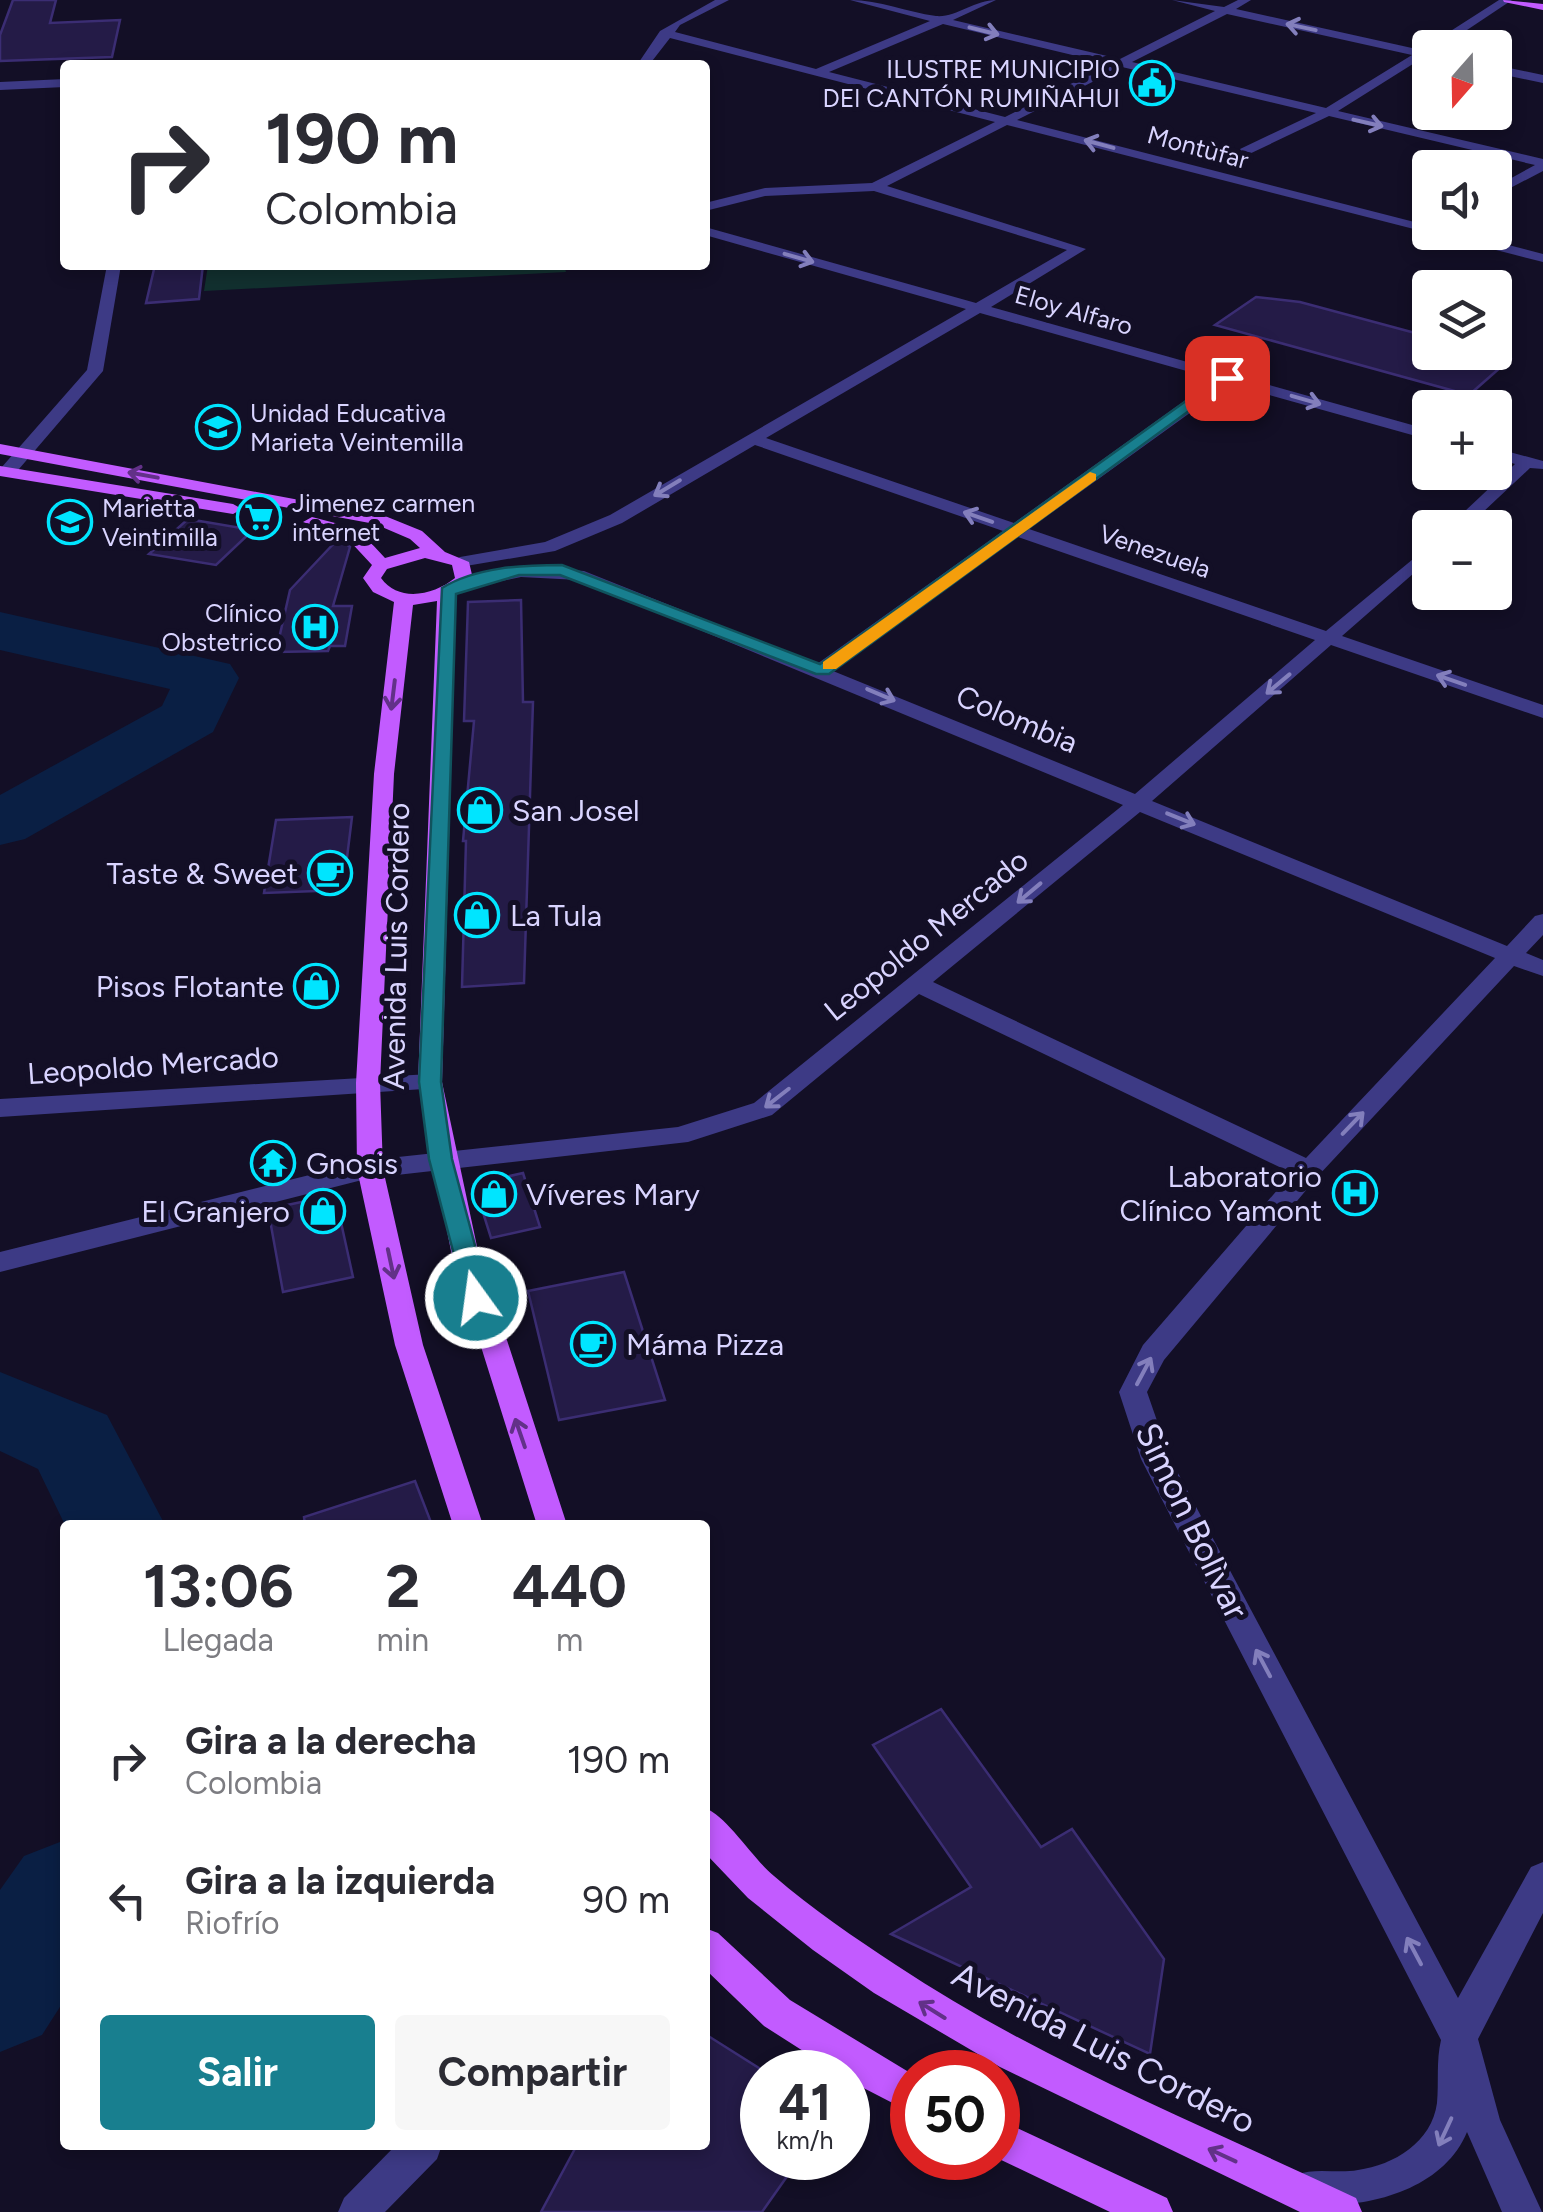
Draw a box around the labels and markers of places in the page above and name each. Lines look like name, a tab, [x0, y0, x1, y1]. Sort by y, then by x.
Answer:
place label: ILUSTRE MUNICIPIO DEl CANTÓN RUMIÑAHUI	[823, 54, 1120, 113]
public building icon: ILUSTRE MUNICIPIO DEl CANTÓN RUMIÑAHUI	[1129, 60, 1175, 106]
pin	[1185, 336, 1270, 421]
place label: Unidad Educativa Marieta Veintemilla	[250, 398, 464, 457]
school or university icon: Unidad Educativa Marieta Veintemilla	[195, 404, 241, 450]
place label: Jimenez carmen internet	[292, 488, 475, 547]
place label: Marietta Veintimilla	[102, 493, 218, 552]
supermarket icon: Jimenez carmen internet	[236, 494, 282, 540]
school or university icon: Marietta Veintimilla	[47, 499, 93, 545]
place label: Clínico Obstetrico	[162, 598, 282, 657]
hospital icon: Clínico Obstetrico	[292, 604, 338, 650]
shop icon: San Josel	[457, 787, 503, 833]
place label: San Josel	[512, 792, 640, 829]
cafe icon: Taste & Sweet	[307, 850, 353, 896]
place label: Taste & Sweet	[107, 855, 298, 892]
shop icon: La Tula	[454, 892, 500, 938]
place label: La Tula	[510, 897, 602, 934]
shop icon: Pisos Flotante	[293, 963, 339, 1009]
place label: Pisos Flotante	[96, 968, 284, 1005]
temple icon: Gnosis	[250, 1140, 296, 1186]
place label: Gnosis	[306, 1145, 398, 1182]
place label: Laboratorio Clínico Yamont	[1119, 1158, 1322, 1229]
hospital icon: Laboratorio Clínico Yamont	[1332, 1170, 1378, 1216]
shop icon: Víveres Mary	[471, 1171, 517, 1217]
place label: Víveres Mary	[526, 1176, 700, 1213]
shop icon: El Granjero	[300, 1188, 346, 1234]
place label: El Granjero	[141, 1193, 290, 1230]
cafe icon: Máma Pizza	[570, 1321, 616, 1367]
place label: Máma Pizza	[626, 1326, 784, 1363]

